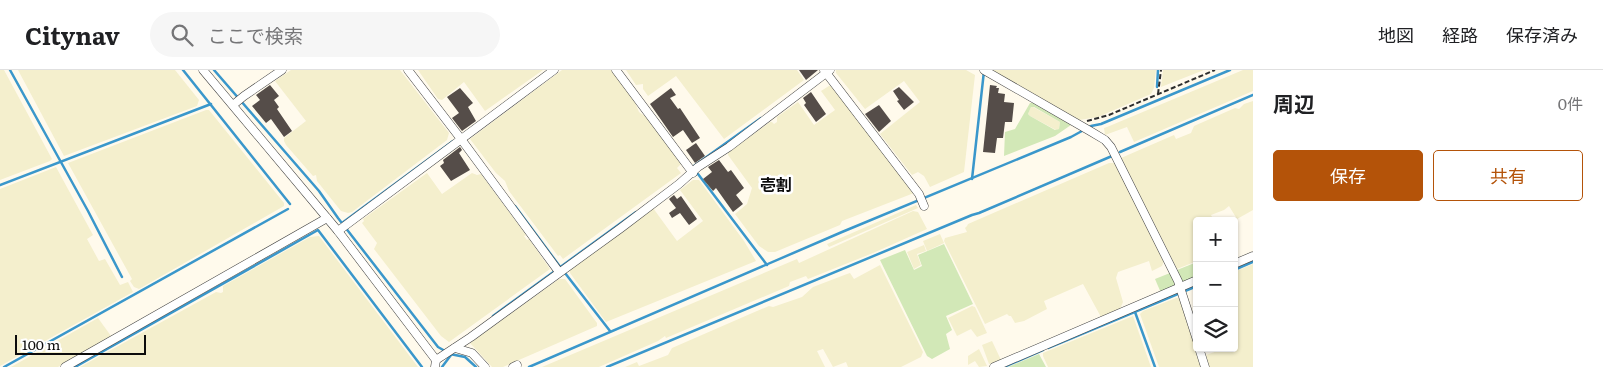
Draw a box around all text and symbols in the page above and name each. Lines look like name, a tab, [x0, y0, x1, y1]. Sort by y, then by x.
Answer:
search box	[150, 12, 500, 57]
text: Citynav	[25, 17, 120, 52]
icon: search	[168, 21, 196, 49]
text: ここで検索	[208, 21, 303, 49]
text: 地図	[1378, 21, 1414, 48]
text: 経路	[1442, 21, 1478, 48]
text: 保存済み	[1506, 21, 1578, 48]
text: 周辺	[1273, 87, 1315, 118]
text: 0件	[1558, 91, 1583, 115]
button: 保存	[1273, 150, 1423, 201]
button: 共有	[1433, 150, 1583, 201]
district label: 壱割	[760, 172, 792, 196]
map controls	[1193, 217, 1238, 352]
button: +	[1193, 217, 1238, 262]
button: −	[1193, 262, 1238, 307]
button: layers	[1193, 307, 1238, 352]
scale bar	[15, 332, 146, 355]
text: 100 m	[22, 334, 60, 354]

